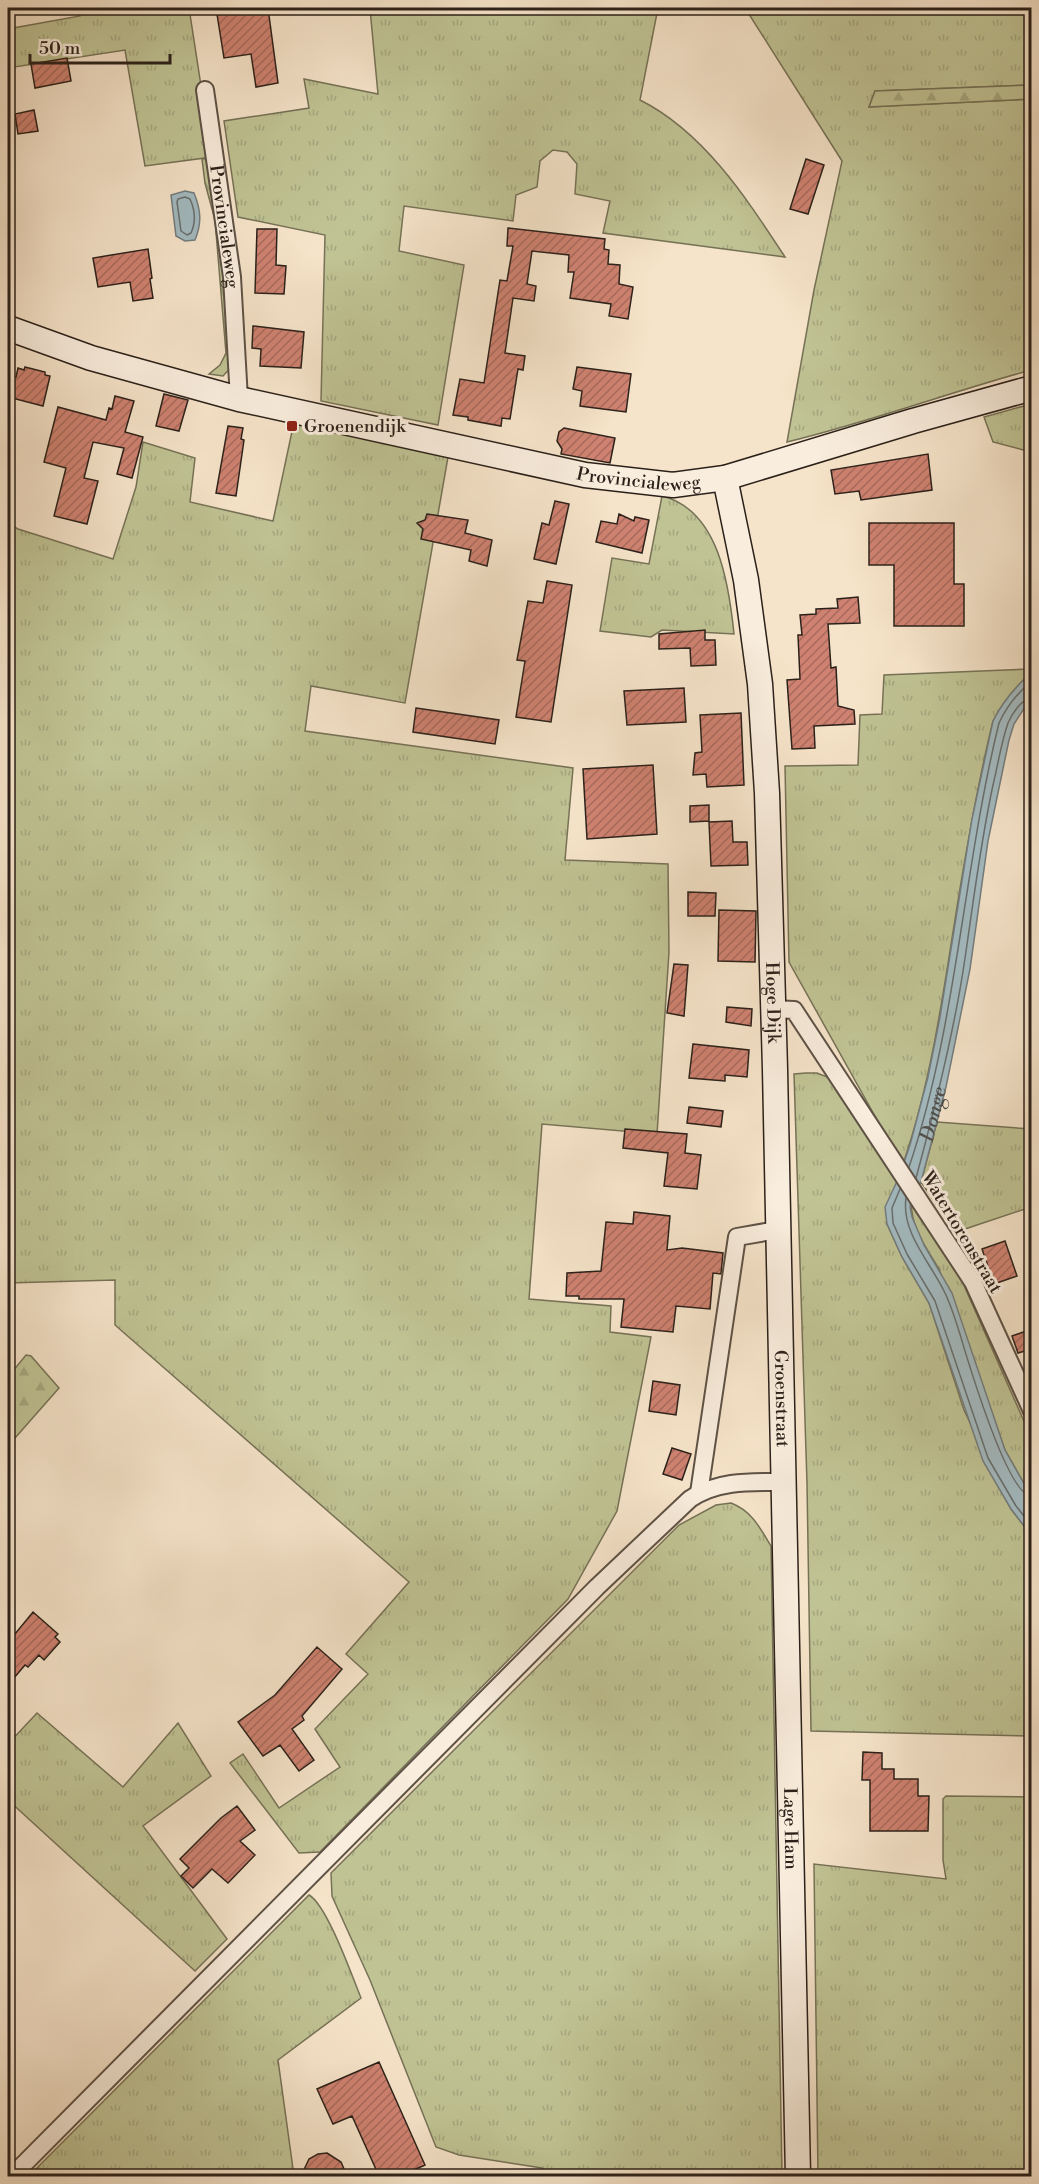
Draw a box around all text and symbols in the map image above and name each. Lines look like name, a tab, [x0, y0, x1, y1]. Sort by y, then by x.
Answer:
scale bar	[30, 27, 170, 65]
text: 50 m	[39, 37, 81, 60]
street label: Provincialeweg	[204, 163, 244, 290]
place label: Groenendijk	[304, 415, 407, 438]
marker: Groenendijk	[285, 419, 299, 433]
street label: Provincialeweg	[574, 462, 703, 497]
street label: Hoge Dijk	[760, 962, 785, 1045]
water label: Donge	[915, 1084, 953, 1146]
street label: Watertorenstraat	[916, 1166, 1007, 1298]
street label: Groenstraat	[769, 1350, 794, 1448]
street label: Lage Ham	[778, 1787, 803, 1870]

